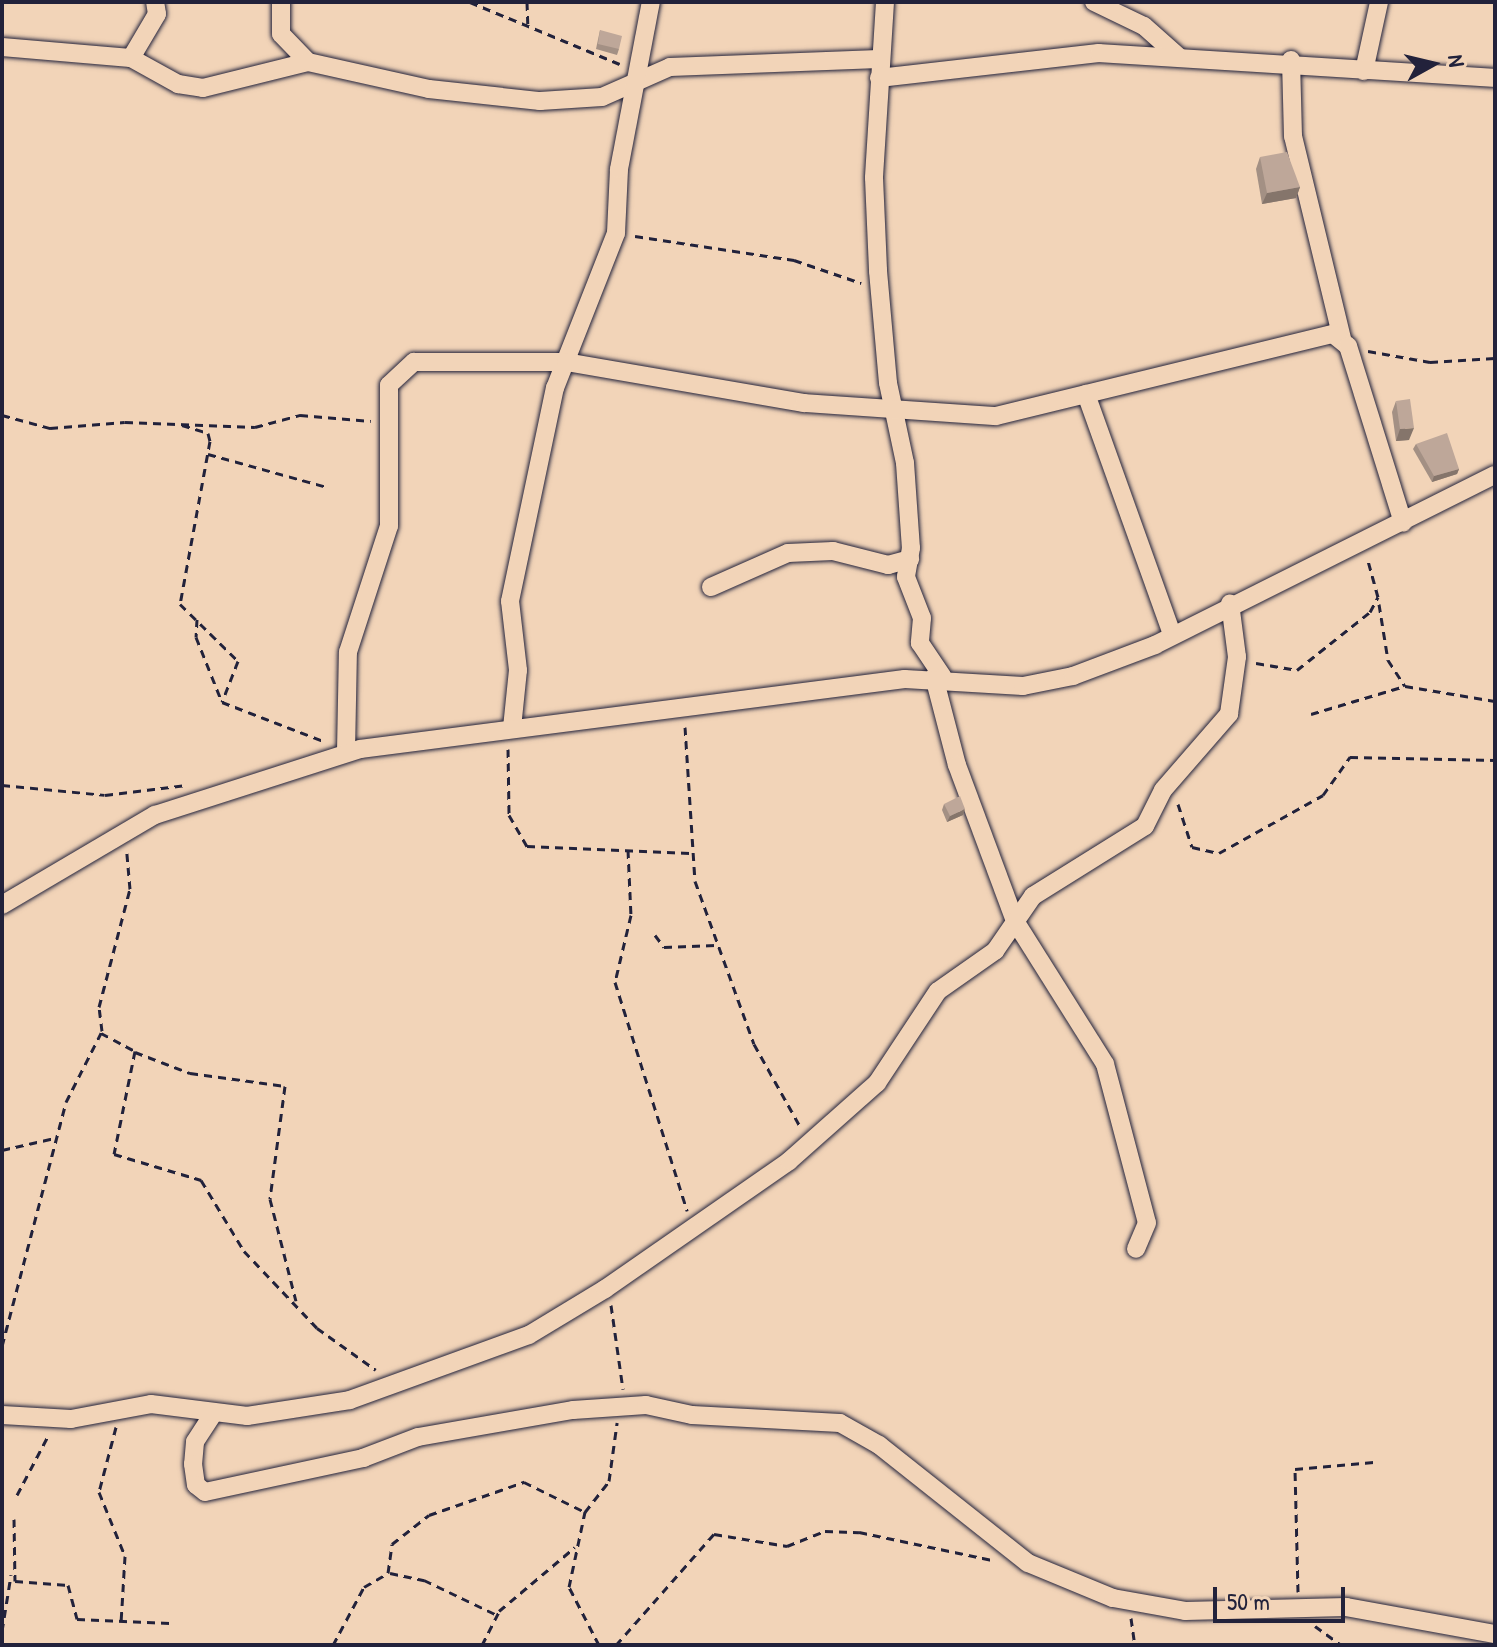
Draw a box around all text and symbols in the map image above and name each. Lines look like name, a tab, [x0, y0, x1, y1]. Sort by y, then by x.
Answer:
north arrow	[1393, 24, 1473, 104]
text: N	[1441, 53, 1472, 69]
scale bar	[1217, 1571, 1349, 1621]
text: 50 m	[1227, 1585, 1270, 1617]

